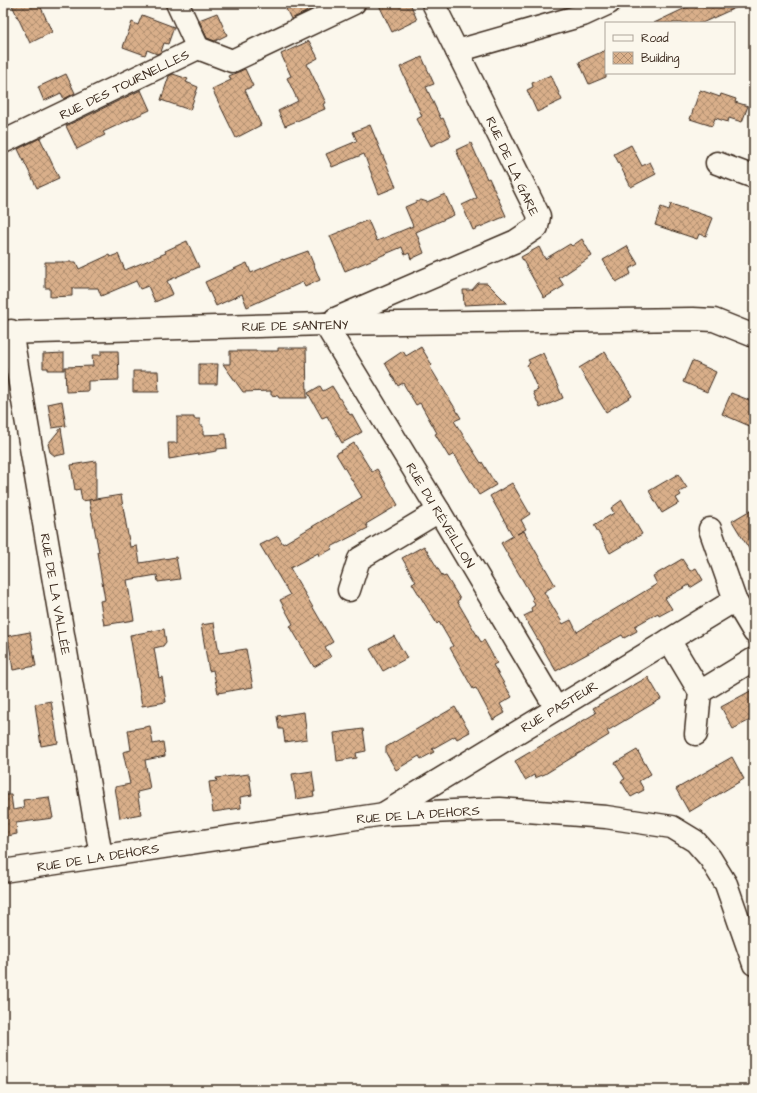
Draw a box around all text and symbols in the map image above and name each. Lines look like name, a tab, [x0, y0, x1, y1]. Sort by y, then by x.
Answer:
legend	[605, 22, 735, 74]
text: Road	[641, 30, 669, 47]
street label: RUE DES TOURNELLES	[56, 46, 192, 124]
text: Building	[641, 50, 679, 68]
street label: RUE DE LA GARE	[481, 114, 543, 219]
street label: RUE DE SANTENY	[242, 316, 348, 336]
street label: RUE DU RÉVEILLON	[402, 459, 479, 572]
street label: RUE DE LA VALLÉE	[35, 532, 75, 657]
street label: RUE PASTEUR	[518, 677, 601, 737]
street label: RUE DE LA DEHORS	[356, 802, 480, 828]
street label: RUE DE LA DEHORS	[36, 839, 161, 877]

